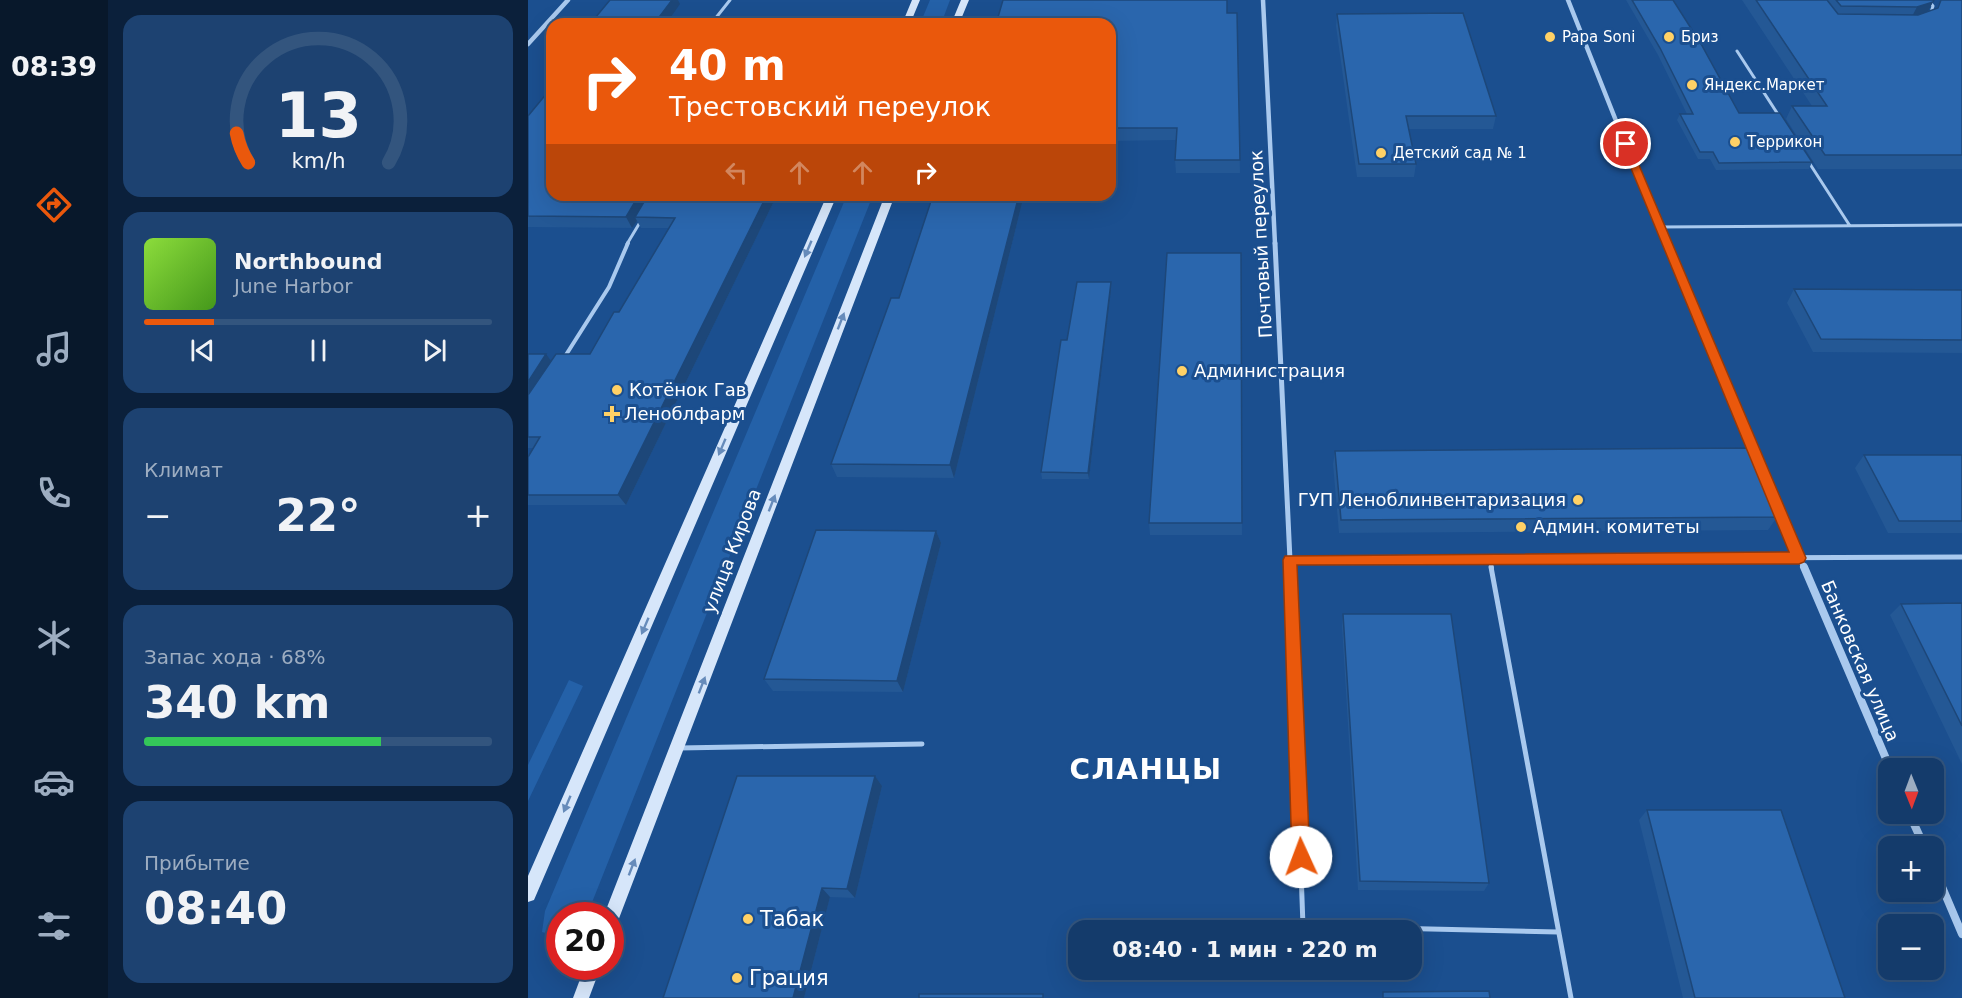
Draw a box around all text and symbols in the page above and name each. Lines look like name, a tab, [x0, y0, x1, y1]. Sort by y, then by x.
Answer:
place label: Papa Soni	[1562, 28, 1635, 46]
place label: Бриз	[1681, 28, 1719, 46]
marker: Papa Soni	[1543, 30, 1557, 44]
marker: Бриз	[1662, 30, 1676, 44]
text: 40 m	[669, 41, 786, 90]
icon: right	[570, 42, 648, 120]
text: 08:39	[11, 51, 97, 82]
place label: Яндекс.Маркет	[1704, 76, 1825, 94]
marker: Яндекс.Маркет	[1685, 78, 1699, 92]
text: 13	[275, 79, 361, 152]
text: Трестовский переулок	[669, 91, 991, 122]
pin	[1600, 118, 1651, 169]
icon: arrive	[1609, 127, 1642, 160]
place label: Террикон	[1746, 133, 1822, 151]
marker: Террикон	[1728, 135, 1742, 149]
place label: Детский сад № 1	[1393, 144, 1527, 162]
marker: Детский сад № 1	[1374, 146, 1388, 160]
text: km/h	[291, 148, 345, 173]
street label: Почтовый переулок	[1245, 149, 1276, 339]
icon: left	[720, 156, 753, 189]
icon: ahead	[783, 156, 816, 189]
icon: ahead	[846, 156, 879, 189]
icon: right	[909, 156, 942, 189]
icon: directions	[33, 184, 75, 226]
one-way arrow	[803, 240, 813, 258]
text: Northbound	[234, 249, 383, 274]
text: June Harbor	[234, 274, 353, 298]
one-way arrow	[837, 311, 847, 329]
icon: music	[33, 328, 75, 370]
icon: previous	[186, 334, 219, 367]
icon: pause	[302, 334, 335, 367]
icon: next	[418, 334, 451, 367]
place label: Администрация	[1194, 360, 1345, 381]
marker: Администрация	[1175, 364, 1189, 378]
place label: Котёнок Гав	[629, 379, 746, 400]
marker: Котёнок Гав	[610, 383, 624, 397]
place label: Леноблфарм	[624, 403, 745, 424]
marker: Леноблфарм	[605, 407, 619, 421]
one-way arrow	[717, 438, 727, 456]
text: Климат	[144, 458, 223, 482]
icon: phone	[33, 472, 75, 514]
street label: улица Кирова	[698, 486, 765, 616]
text: 22°	[275, 489, 361, 542]
place label: ГУП Леноблинвентаризация	[1298, 489, 1566, 510]
one-way arrow	[767, 493, 777, 511]
marker: ГУП Леноблинвентаризация	[1571, 493, 1585, 507]
text: −	[144, 496, 172, 535]
text: +	[464, 496, 492, 535]
place label: Админ. комитеты	[1533, 516, 1700, 537]
marker: Админ. комитеты	[1514, 520, 1528, 534]
street label: Банковская улица	[1817, 577, 1904, 745]
icon: climate	[33, 617, 75, 659]
one-way arrow	[640, 617, 649, 634]
text: Запас хода · 68%	[144, 645, 325, 669]
one-way arrow	[697, 675, 707, 693]
text: 340 km	[144, 676, 330, 729]
district label: СЛАНЦЫ	[1070, 753, 1222, 786]
north arrow	[1878, 758, 1944, 824]
map controls	[1878, 758, 1944, 980]
icon: car	[33, 761, 75, 803]
one-way arrow	[562, 796, 572, 814]
position arrow	[1269, 825, 1333, 889]
button: +	[1878, 836, 1944, 902]
text: Прибытие	[144, 851, 250, 875]
one-way arrow	[627, 857, 637, 875]
text: 08:40	[144, 882, 287, 935]
speed limit sign: 20	[546, 902, 624, 980]
icon: filters	[33, 905, 75, 947]
place label: Табак	[759, 907, 824, 931]
marker: Табак	[741, 912, 755, 926]
button: −	[1878, 914, 1944, 980]
text: 08:40 · 1 мин · 220 m	[1112, 937, 1378, 962]
place label: Грация	[749, 966, 829, 990]
marker: Грация	[730, 971, 744, 985]

